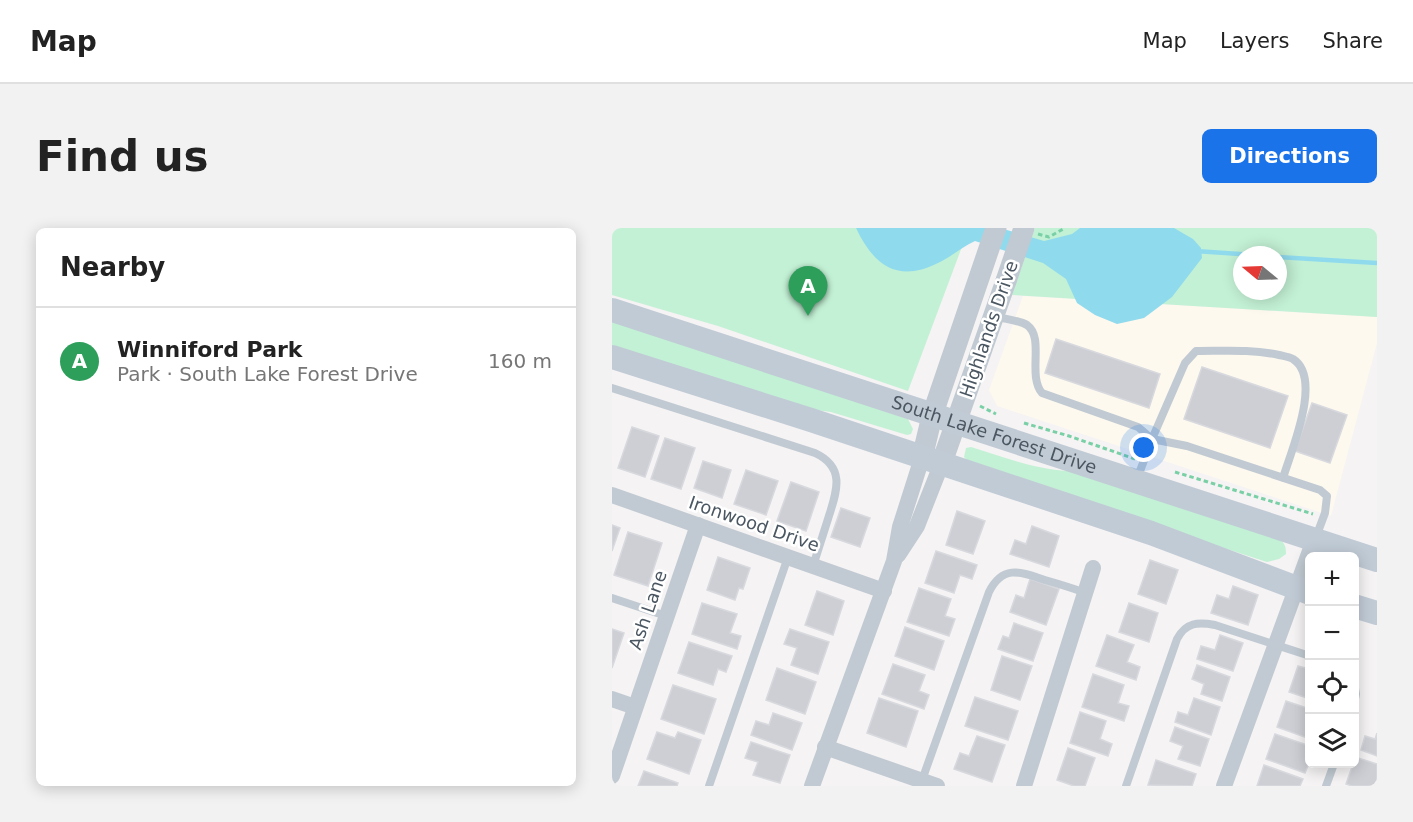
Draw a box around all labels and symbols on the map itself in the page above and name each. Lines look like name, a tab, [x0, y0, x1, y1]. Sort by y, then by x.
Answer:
north arrow	[1233, 246, 1287, 300]
street label: Highlands Drive	[955, 258, 1022, 400]
pin: A	[788, 266, 828, 316]
street label: South Lake Forest Drive	[889, 391, 1100, 478]
your location	[1129, 433, 1158, 462]
street label: Ironwood Drive	[686, 491, 822, 556]
street label: Ash Lane	[624, 567, 671, 652]

